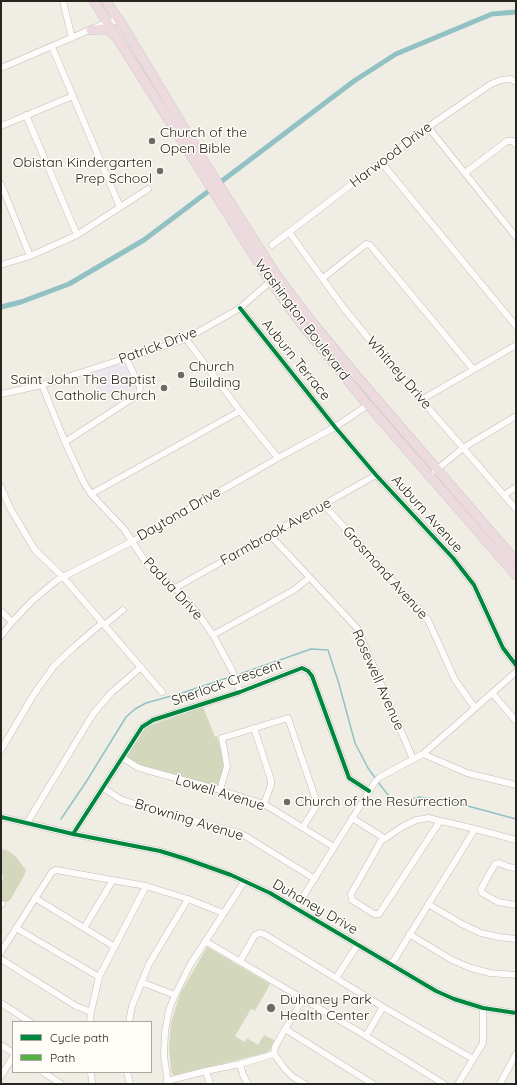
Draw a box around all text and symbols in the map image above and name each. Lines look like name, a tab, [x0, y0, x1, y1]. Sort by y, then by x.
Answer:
street label: Harwood Drive	[347, 119, 435, 191]
place label: Church of the Open Bible	[160, 125, 247, 158]
marker: Church of the Open Bible	[147, 136, 157, 146]
place label: Obistan Kindergarten Prep School	[13, 155, 152, 188]
marker: Obistan Kindergarten Prep School	[155, 166, 165, 176]
street label: Washington Boulevard	[251, 256, 353, 384]
street label: Auburn Terrace	[258, 316, 334, 404]
street label: Patrick Drive	[117, 324, 199, 368]
street label: Whitney Drive	[363, 333, 435, 413]
place label: Church Building	[189, 359, 240, 392]
marker: Church Building	[176, 370, 186, 380]
place label: Saint John The Baptist Catholic Church	[10, 372, 156, 404]
marker: Saint John The Baptist Catholic Church	[159, 383, 169, 393]
street label: Auburn Avenue	[388, 472, 466, 556]
street label: Daytona Drive	[134, 483, 224, 545]
street label: Farmbrook Avenue	[218, 495, 334, 569]
street label: Grosmond Avenue	[339, 523, 431, 623]
street label: Padua Drive	[140, 554, 206, 624]
street label: Rosewell Avenue	[348, 627, 408, 733]
street label: Sherlock Crescent	[169, 656, 285, 710]
street label: Lowell Avenue	[173, 771, 267, 815]
place label: Church of the Resurrection	[295, 794, 468, 810]
street label: Browning Avenue	[133, 795, 245, 845]
marker: Church of the Resurrection	[282, 797, 292, 807]
street label: Duhaney Drive	[269, 876, 361, 938]
place label: Duhaney Park Health Center	[280, 992, 372, 1024]
marker: Duhaney Park Health Center	[265, 1002, 277, 1014]
legend	[12, 1021, 152, 1073]
text: Cycle path	[50, 1030, 109, 1045]
text: Path	[50, 1050, 75, 1065]

